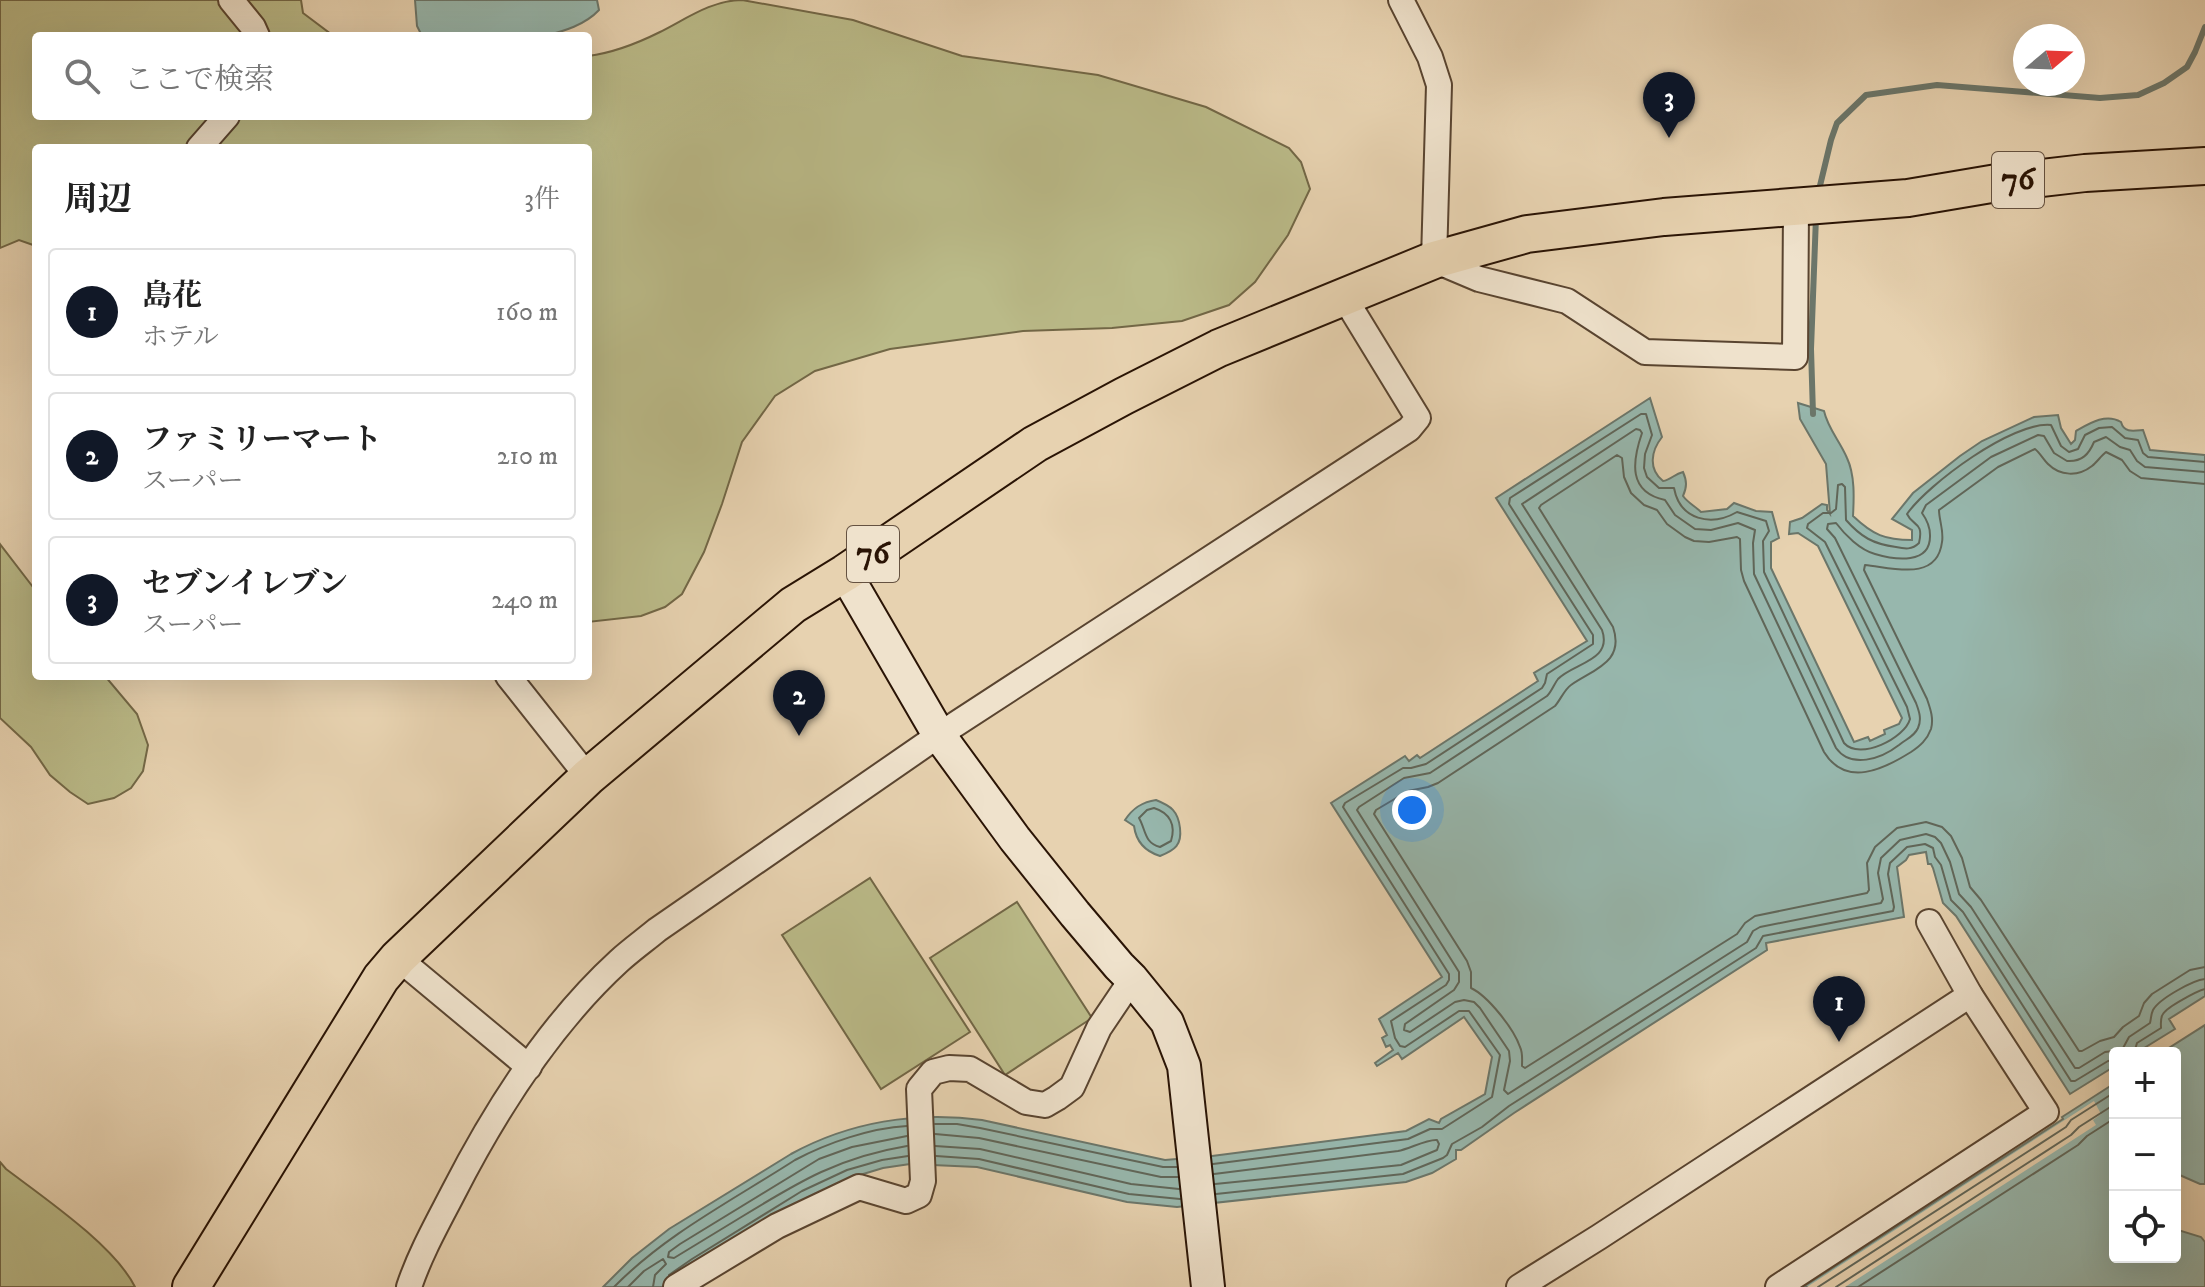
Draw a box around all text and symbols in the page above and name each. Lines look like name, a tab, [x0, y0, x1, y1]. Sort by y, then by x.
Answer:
north arrow	[2013, 24, 2085, 96]
search box	[32, 32, 592, 120]
icon: search	[60, 54, 104, 98]
text: ここで検索	[124, 62, 274, 99]
pin: 3	[1643, 72, 1695, 138]
road number: 76	[1992, 152, 2044, 208]
text: 周辺	[64, 179, 132, 221]
text: 3件	[524, 183, 560, 216]
text: 島花	[142, 278, 202, 315]
text: 1	[87, 296, 97, 329]
text: 160 m	[496, 296, 558, 329]
text: ホテル	[142, 321, 219, 354]
text: ファミリーマート	[142, 422, 381, 459]
text: 2	[86, 440, 98, 473]
text: 210 m	[497, 440, 558, 473]
text: スーパー	[142, 465, 243, 498]
road number: 76	[847, 526, 899, 582]
text: セブンイレブン	[142, 566, 348, 603]
text: 3	[87, 584, 97, 617]
text: 240 m	[491, 584, 558, 617]
text: スーパー	[142, 609, 243, 642]
pin: 2	[773, 670, 825, 736]
your location	[1392, 790, 1432, 830]
pin: 1	[1813, 976, 1865, 1042]
map controls	[2109, 1047, 2181, 1263]
button: +	[2109, 1047, 2181, 1119]
button: −	[2109, 1119, 2181, 1191]
button: locate	[2109, 1191, 2181, 1263]

